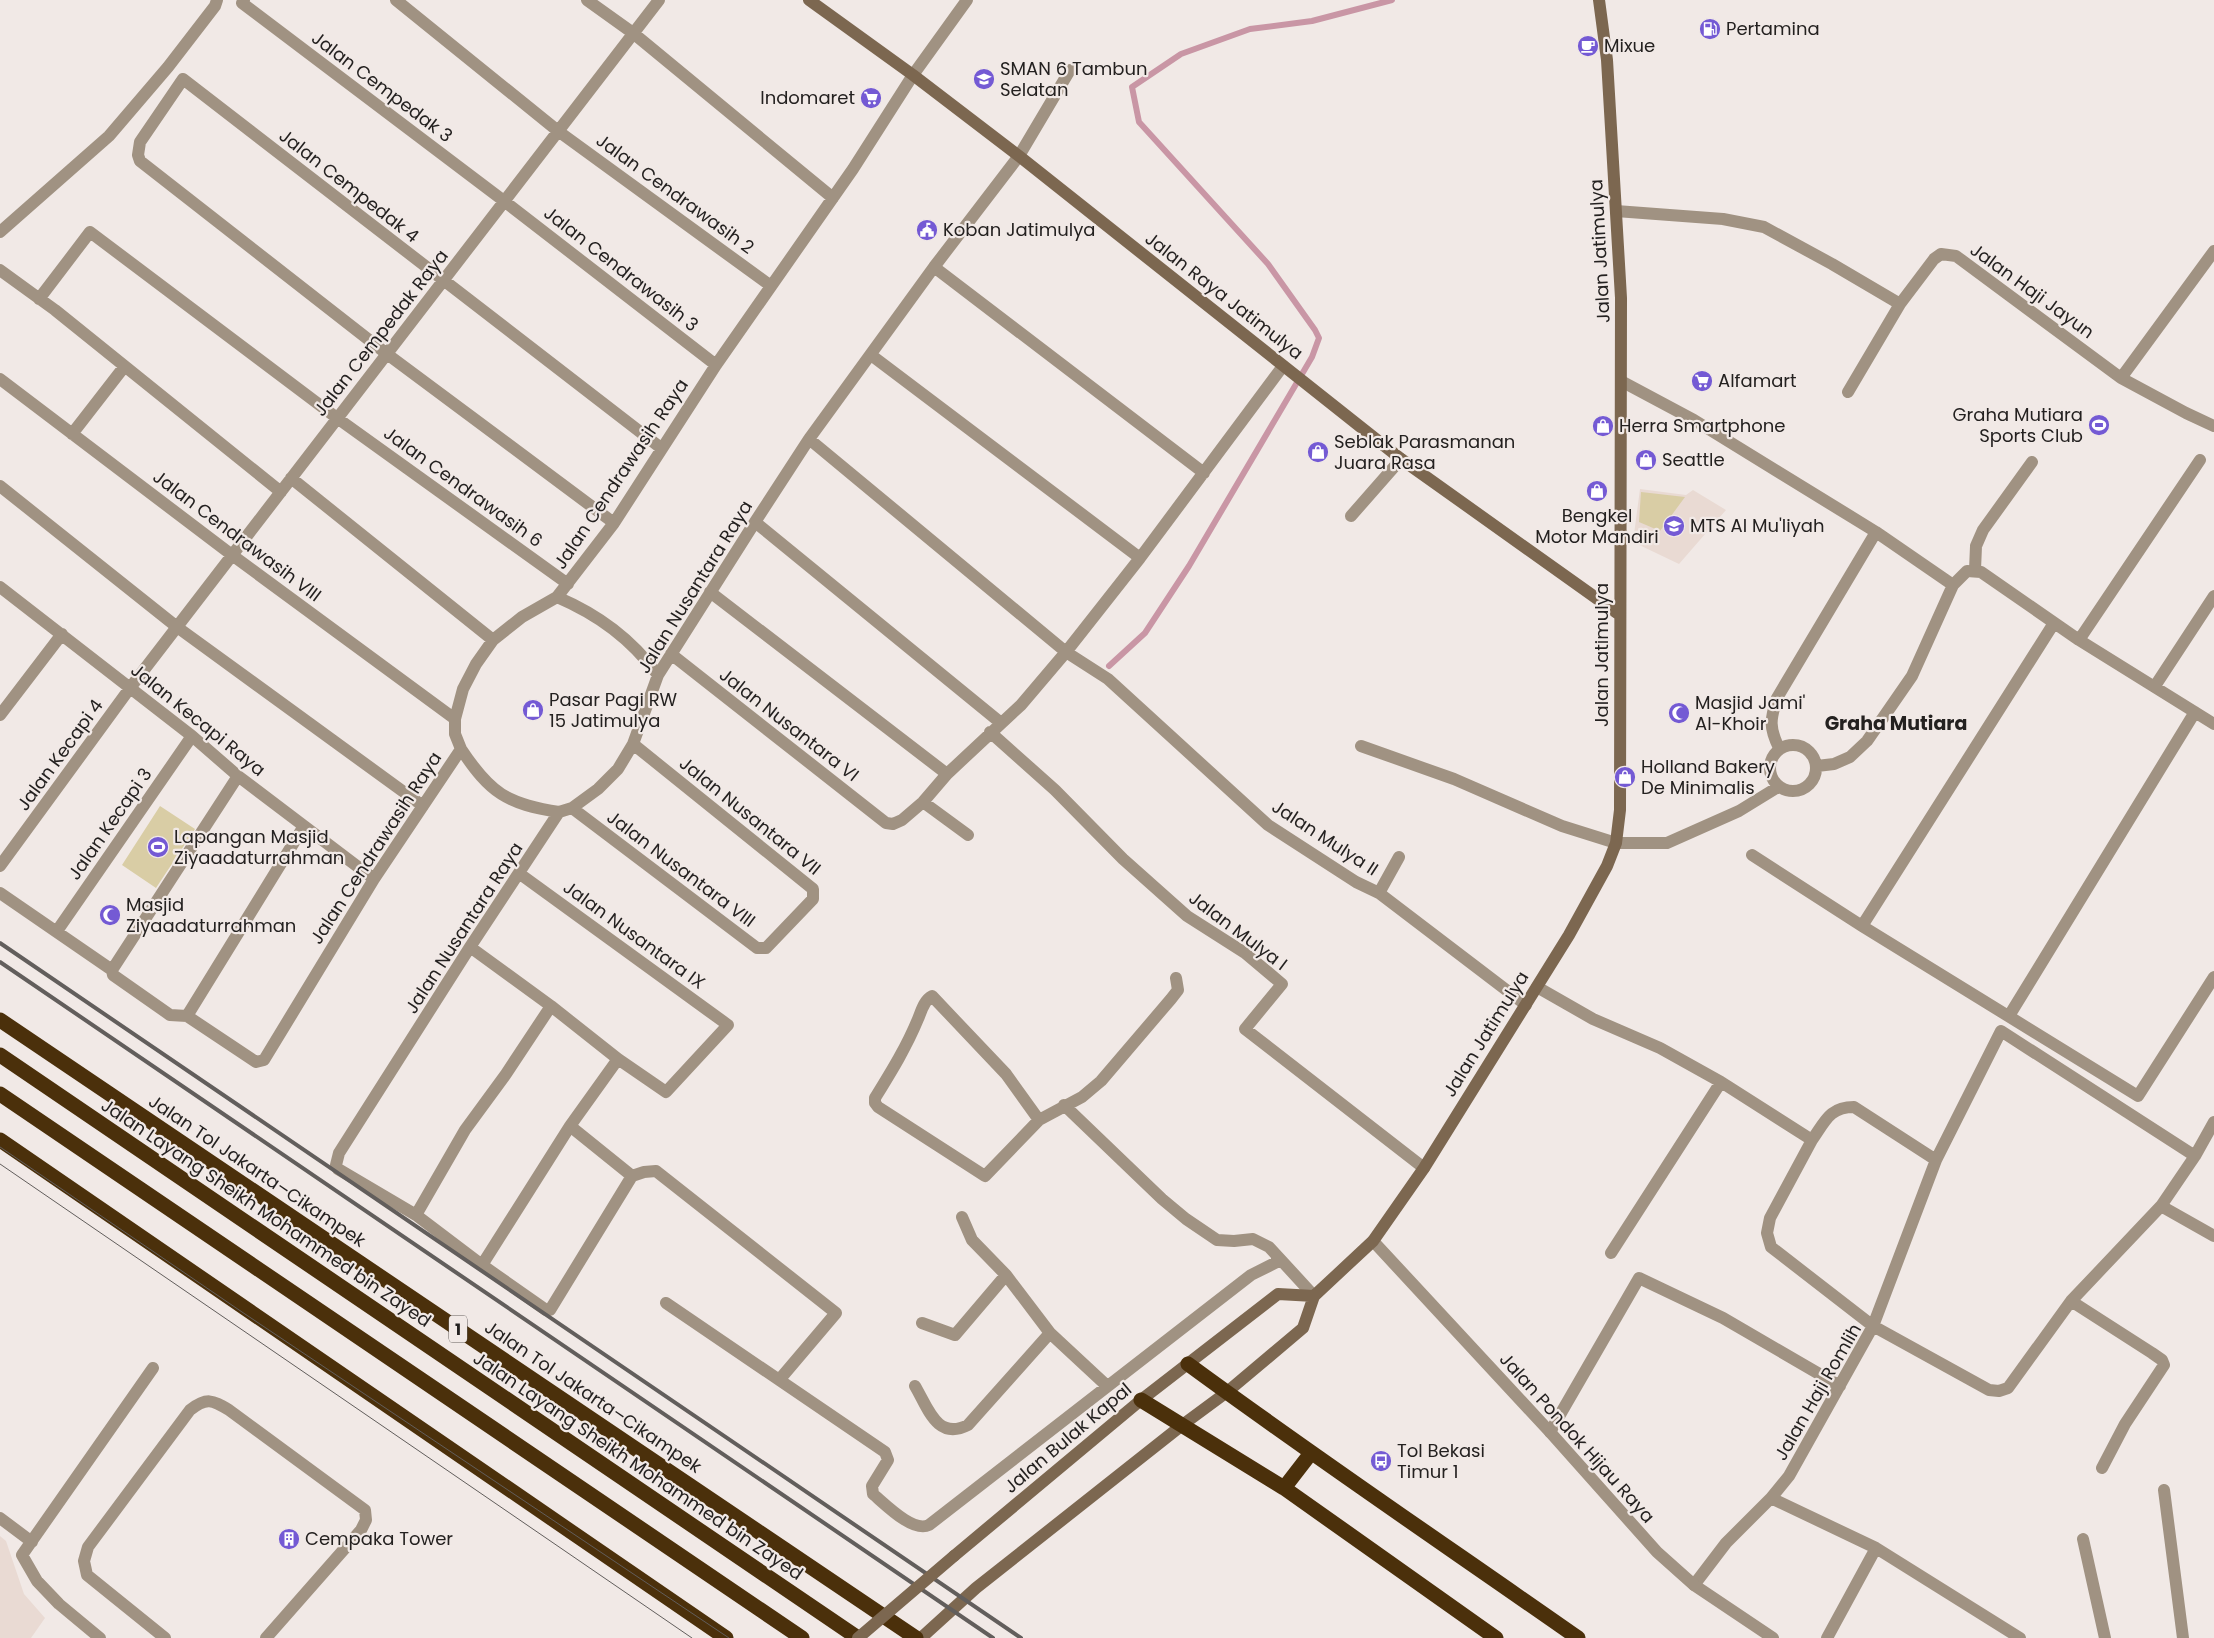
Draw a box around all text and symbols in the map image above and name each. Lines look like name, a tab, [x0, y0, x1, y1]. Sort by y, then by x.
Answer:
place label: Pertamina	[1726, 16, 1820, 41]
fuel station icon: Pertamina	[1698, 17, 1722, 41]
street label: Jalan Cempedak 3	[307, 25, 458, 148]
place label: Mixue	[1604, 33, 1655, 58]
cafe icon: Mixue	[1576, 34, 1600, 58]
place label: SMAN 6 Tambun Selatan	[1000, 56, 1148, 102]
school or university icon: SMAN 6 Tambun Selatan	[972, 67, 996, 91]
place label: Indomaret	[760, 85, 855, 110]
supermarket icon: Indomaret	[859, 86, 883, 110]
street label: Jalan Cempedak 4	[274, 123, 424, 248]
street label: Jalan Cendrawasih 2	[591, 128, 759, 259]
street label: Jalan Jatimulya	[1583, 178, 1616, 324]
street label: Jalan Cendrawasih 3	[539, 200, 704, 337]
place label: Koban Jatimulya	[943, 217, 1095, 242]
public building icon: Koban Jatimulya	[915, 218, 939, 242]
street label: Jalan Raya Jatimulya	[1140, 226, 1309, 365]
street label: Jalan Haji Jayun	[1965, 237, 2099, 344]
street label: Jalan Cempedak Raya	[308, 244, 454, 421]
place label: Alfamart	[1718, 368, 1797, 393]
supermarket icon: Alfamart	[1690, 369, 1714, 393]
street label: Jalan Cendrawasih Raya	[547, 374, 694, 574]
place label: Graha Mutiara Sports Club	[1953, 402, 2083, 448]
place label: Herra Smartphone	[1619, 413, 1785, 438]
sports icon: Graha Mutiara Sports Club	[2087, 413, 2111, 437]
shop icon: Herra Smartphone	[1591, 414, 1615, 438]
street label: Jalan Cendrawasih 6	[379, 420, 548, 553]
place label: Seblak Parasmanan Juara Rasa	[1334, 429, 1515, 475]
shop icon: Seblak Parasmanan Juara Rasa	[1306, 440, 1330, 464]
place label: Seattle	[1662, 447, 1725, 472]
shop icon: Seattle	[1634, 448, 1658, 472]
street label: Jalan Cendrawasih VIII	[148, 464, 327, 607]
shop icon: Bengkel Motor Mandiri	[1585, 479, 1609, 503]
street label: Jalan Nusantara Raya	[631, 495, 758, 678]
place label: Bengkel Motor Mandiri	[1535, 503, 1659, 549]
place label: MTS Al Mu'liyah	[1690, 513, 1825, 538]
school or university icon: MTS Al Mu'liyah	[1662, 514, 1686, 538]
street label: Jalan Jatimulya	[1589, 583, 1614, 727]
street label: Jalan Kecapi Raya	[126, 658, 271, 782]
street label: Jalan Nusantara VI	[714, 662, 864, 787]
place label: Pasar Pagi RW 15 Jatimulya	[549, 687, 678, 733]
place label: Masjid Jami' Al-Khoir	[1695, 690, 1806, 736]
street label: Jalan Kecapi 4	[11, 694, 109, 816]
shop icon: Pasar Pagi RW 15 Jatimulya	[521, 698, 545, 722]
mosque icon: Masjid Jami' Al-Khoir	[1667, 701, 1691, 725]
district label: Graha Mutiara	[1825, 710, 1967, 737]
street label: Jalan Cendrawasih Raya	[304, 747, 447, 949]
street label: Jalan Nusantara VII	[674, 751, 826, 880]
place label: Holland Bakery De Minimalis	[1641, 754, 1775, 800]
street label: Jalan Kecapi 3	[62, 763, 158, 885]
shop icon: Holland Bakery De Minimalis	[1613, 765, 1637, 789]
street label: Jalan Mulya II	[1267, 794, 1383, 881]
street label: Jalan Nusantara VIII	[602, 805, 761, 933]
place label: Lapangan Masjid Ziyaadaturrahman	[174, 824, 344, 870]
sports icon: Lapangan Masjid Ziyaadaturrahman	[146, 835, 170, 859]
street label: Jalan Nusantara Raya	[399, 837, 528, 1018]
street label: Jalan Nusantara IX	[558, 875, 710, 995]
street label: Jalan Mulya I	[1184, 885, 1293, 976]
place label: Masjid Ziyaadaturrahman	[126, 892, 296, 938]
mosque icon: Masjid Ziyaadaturrahman	[98, 903, 122, 927]
street label: Jalan Jatimulya	[1437, 966, 1534, 1101]
street label: Jalan Tol Jakarta–Cikampek	[144, 1088, 371, 1253]
street label: Jalan Layang Sheikh Mohammed bin Zayed	[96, 1092, 436, 1333]
street label: Jalan Tol Jakarta–Cikampek	[480, 1314, 707, 1479]
road number: 1	[449, 1316, 467, 1342]
street label: Jalan Haji Romlih	[1768, 1319, 1867, 1465]
street label: Jalan Layang Sheikh Mohammed bin Zayed	[468, 1345, 808, 1586]
street label: Jalan Pondok Hijau Raya	[1494, 1347, 1661, 1528]
street label: Jalan Bulak Kapal	[999, 1377, 1137, 1498]
place label: Tol Bekasi Timur 1	[1397, 1438, 1485, 1484]
bus stop icon: Tol Bekasi Timur 1	[1369, 1449, 1393, 1473]
place label: Cempaka Tower	[305, 1526, 453, 1551]
building icon: Cempaka Tower	[277, 1527, 301, 1551]

